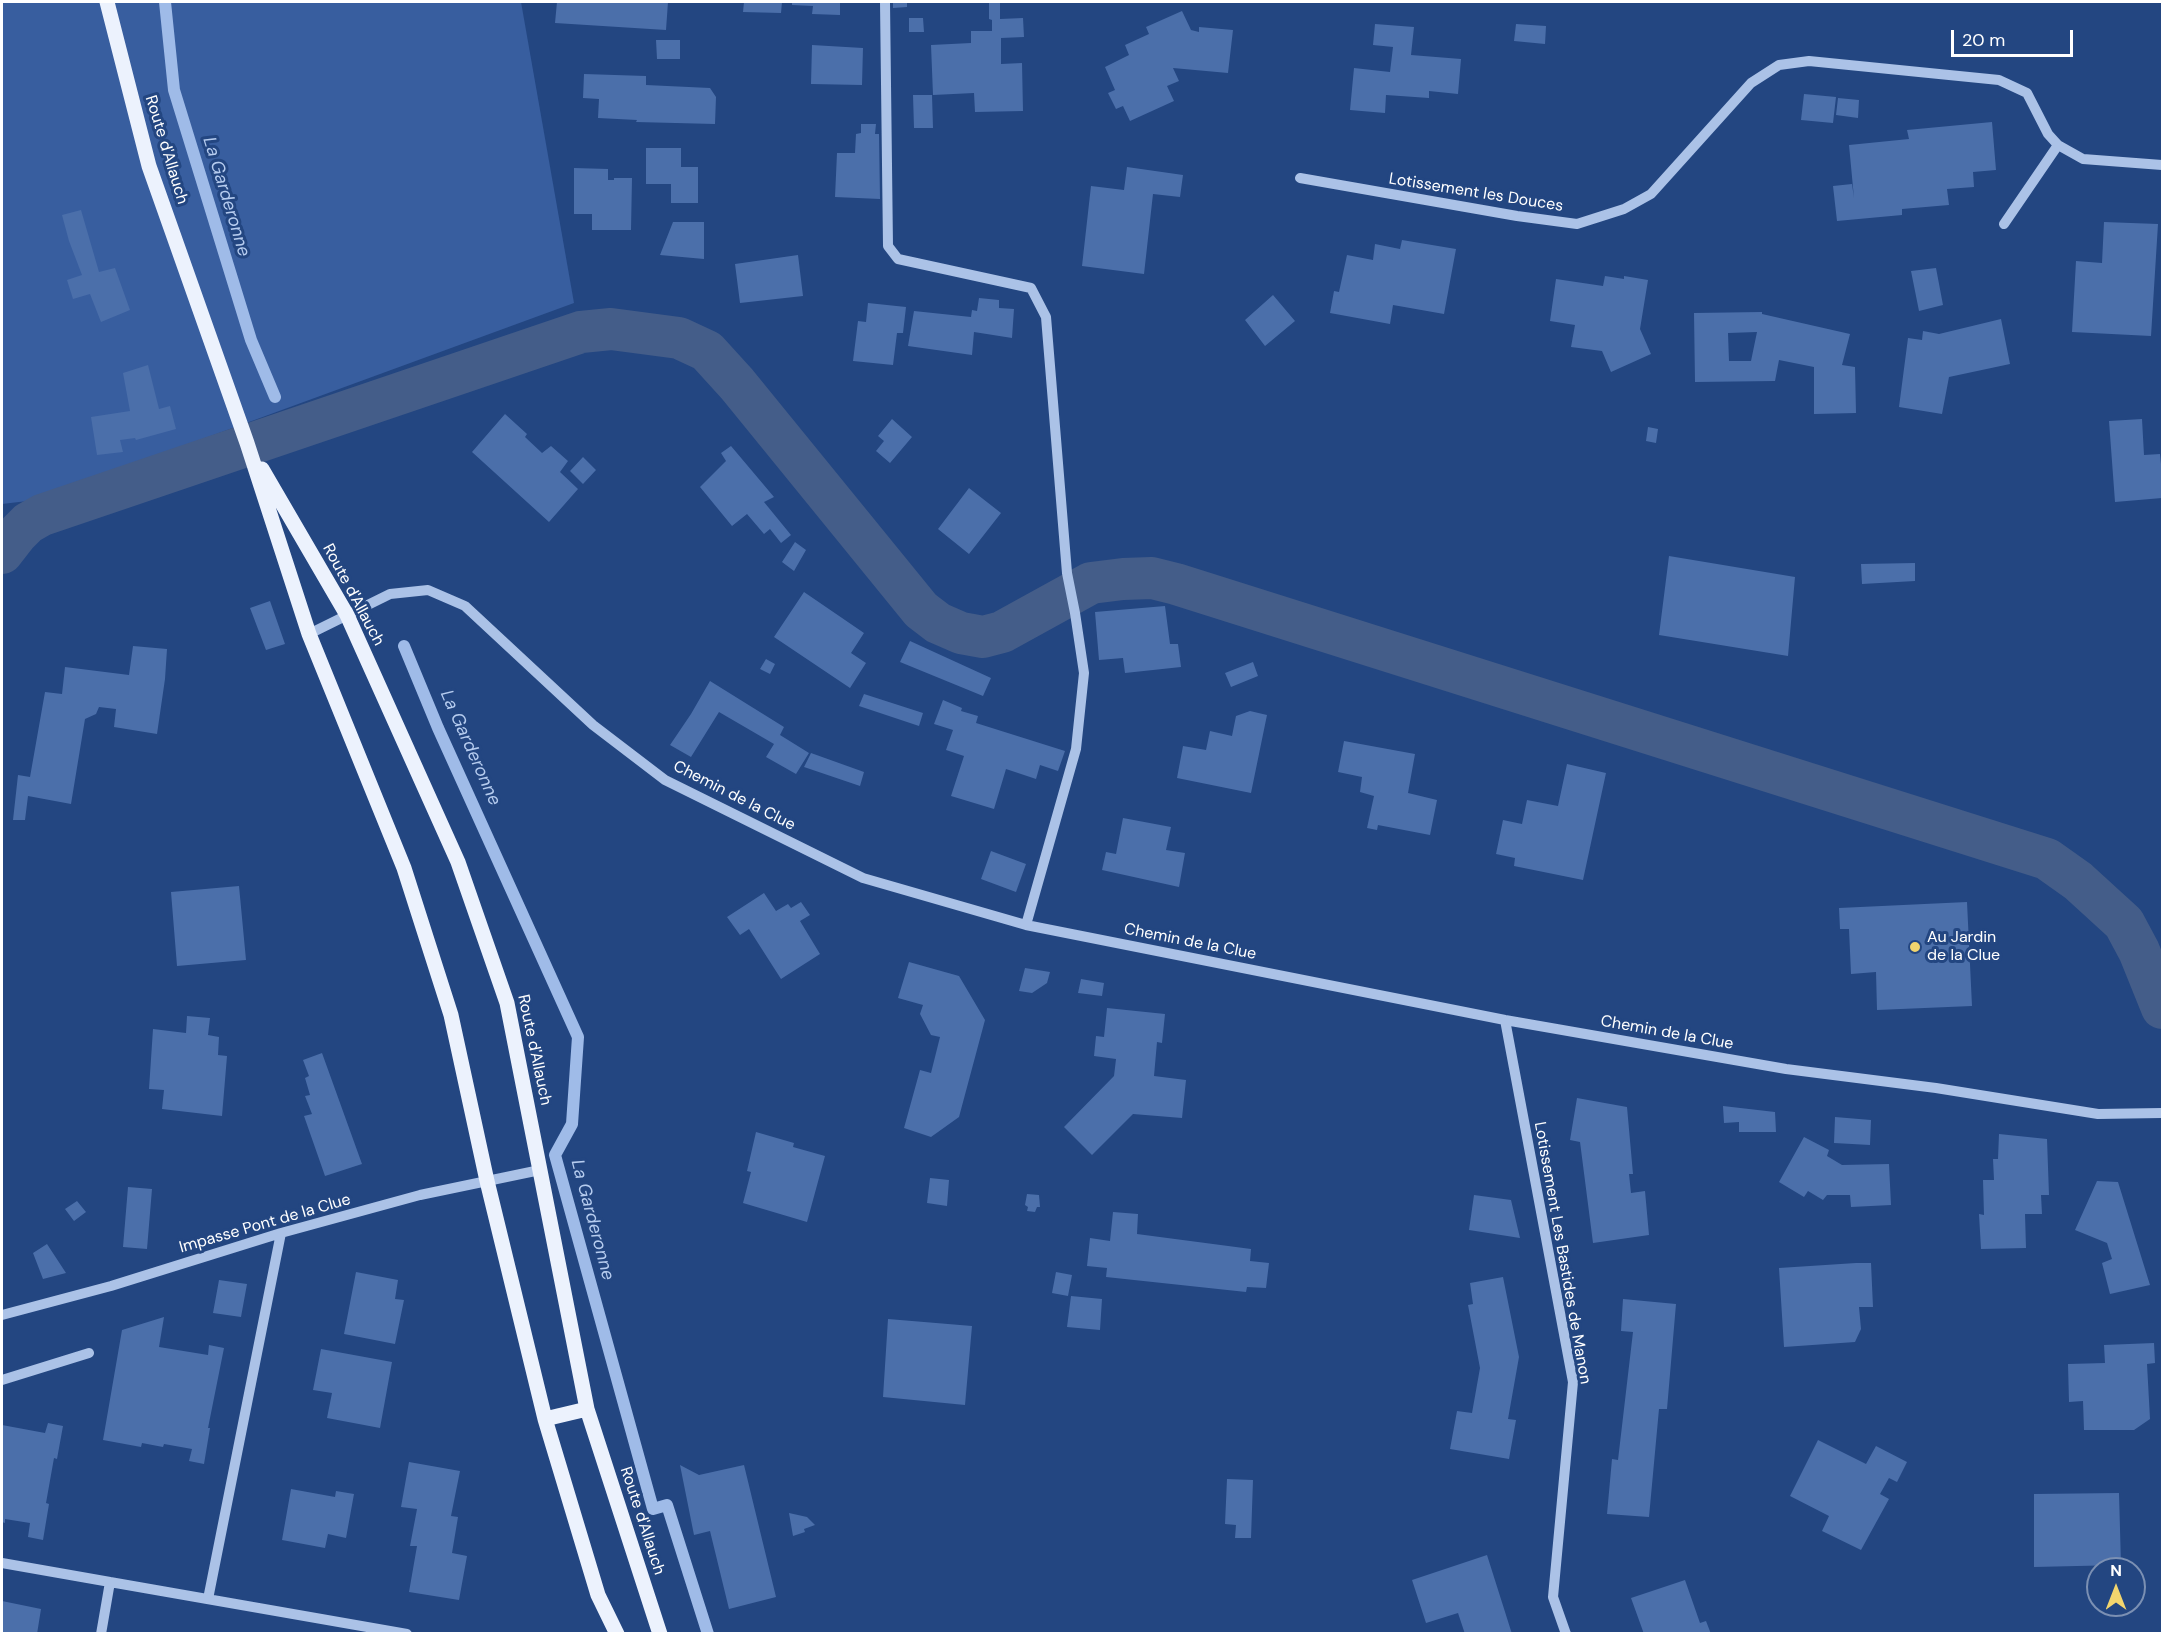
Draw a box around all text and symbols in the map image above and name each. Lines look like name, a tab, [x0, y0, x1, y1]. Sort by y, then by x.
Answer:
scale bar	[1954, 18, 2076, 56]
text: 20 m	[1962, 28, 2005, 52]
street label: Route d'Allauch	[140, 93, 192, 207]
water label: La Garderonne	[198, 135, 254, 259]
street label: Lotissement les Douces	[1387, 170, 1565, 216]
street label: Route d'Allauch	[318, 541, 388, 649]
water label: La Garderonne	[435, 687, 505, 809]
street label: Chemin de la Clue	[670, 757, 798, 835]
street label: Chemin de la Clue	[1122, 920, 1258, 964]
place label: Au Jardin de la Clue	[1927, 928, 2000, 966]
marker: Au Jardin de la Clue	[1908, 940, 1922, 954]
street label: Route d'Allauch	[513, 993, 555, 1107]
street label: Chemin de la Clue	[1599, 1012, 1735, 1054]
street label: Lotissement Les Bastides de Manon	[1529, 1120, 1595, 1386]
water label: La Garderonne	[566, 1157, 618, 1283]
street label: Impasse Pont de la Clue	[177, 1190, 353, 1258]
street label: Route d'Allauch	[615, 1464, 669, 1578]
north arrow	[2086, 1557, 2146, 1617]
text: N	[2110, 1560, 2122, 1581]

